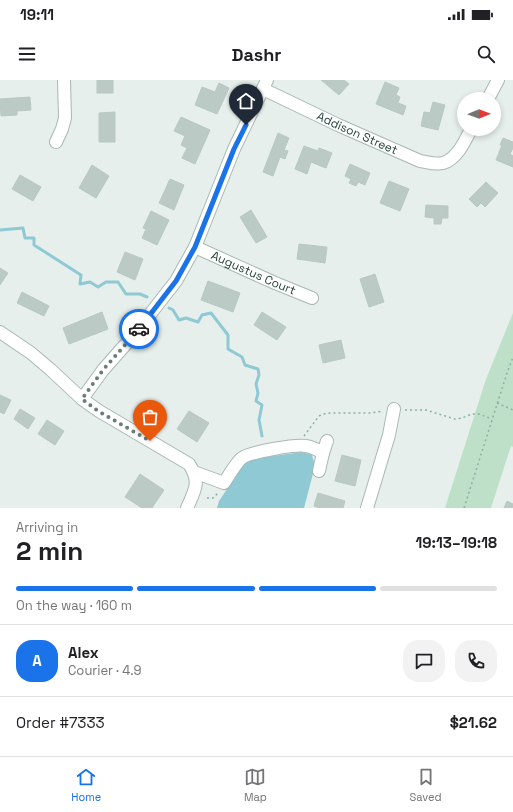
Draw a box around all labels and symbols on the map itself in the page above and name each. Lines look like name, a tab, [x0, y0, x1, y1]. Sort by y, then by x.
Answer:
pin	[229, 84, 263, 125]
north arrow	[457, 92, 501, 136]
street label: Addison Street	[314, 108, 400, 158]
street label: Augustus Court	[209, 247, 298, 299]
courier	[119, 309, 159, 349]
pin	[133, 400, 167, 441]

